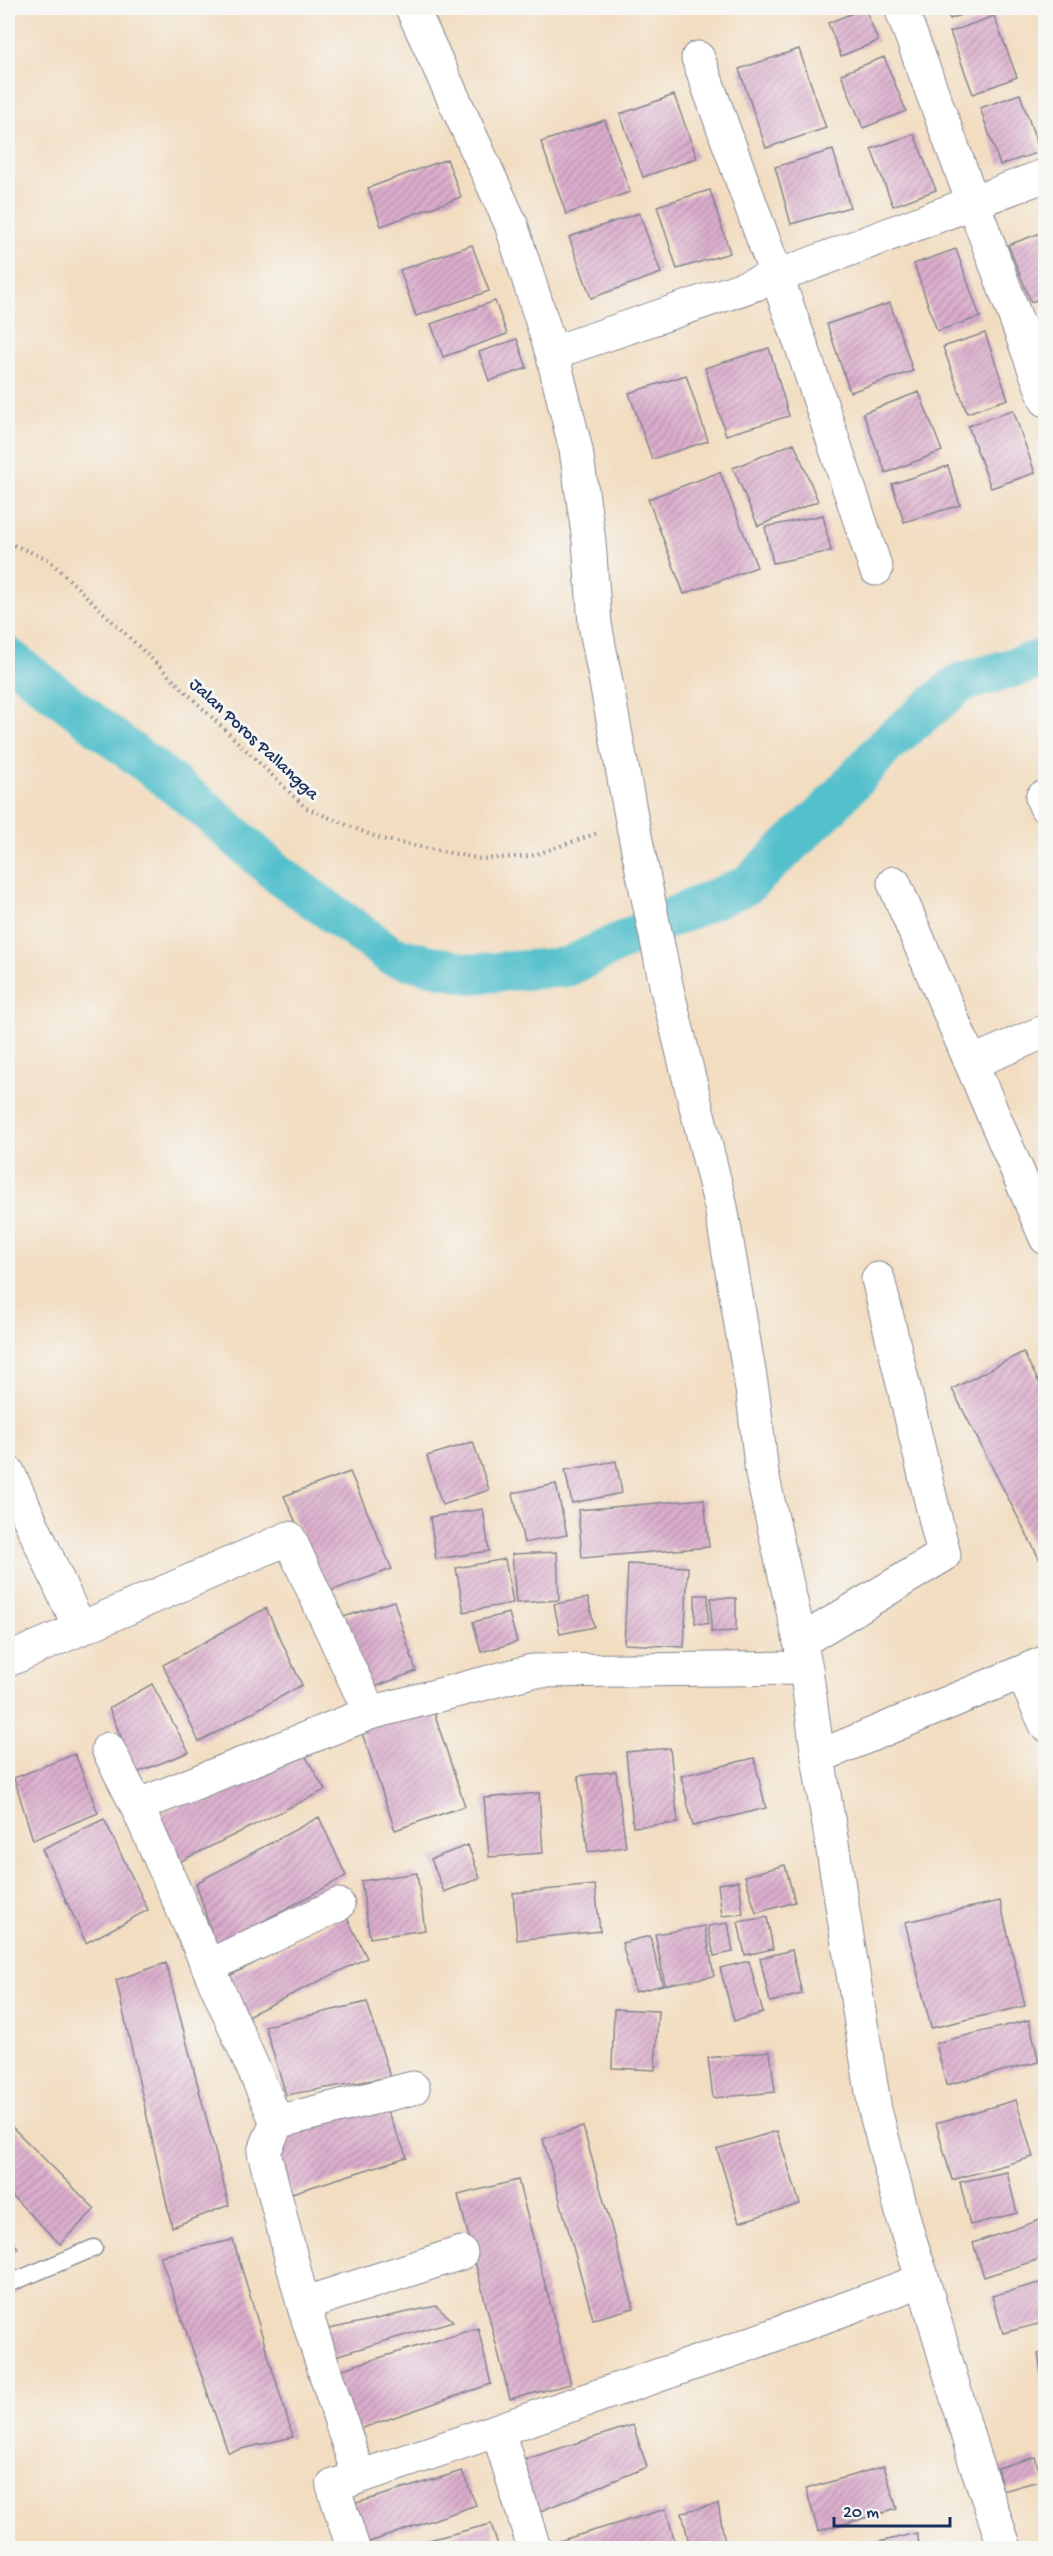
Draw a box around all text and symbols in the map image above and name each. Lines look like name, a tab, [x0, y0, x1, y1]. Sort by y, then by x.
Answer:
street label: Jalan Poros Pallangga	[184, 674, 323, 806]
scale bar	[834, 2490, 950, 2528]
text: 20 m	[843, 2503, 879, 2524]

